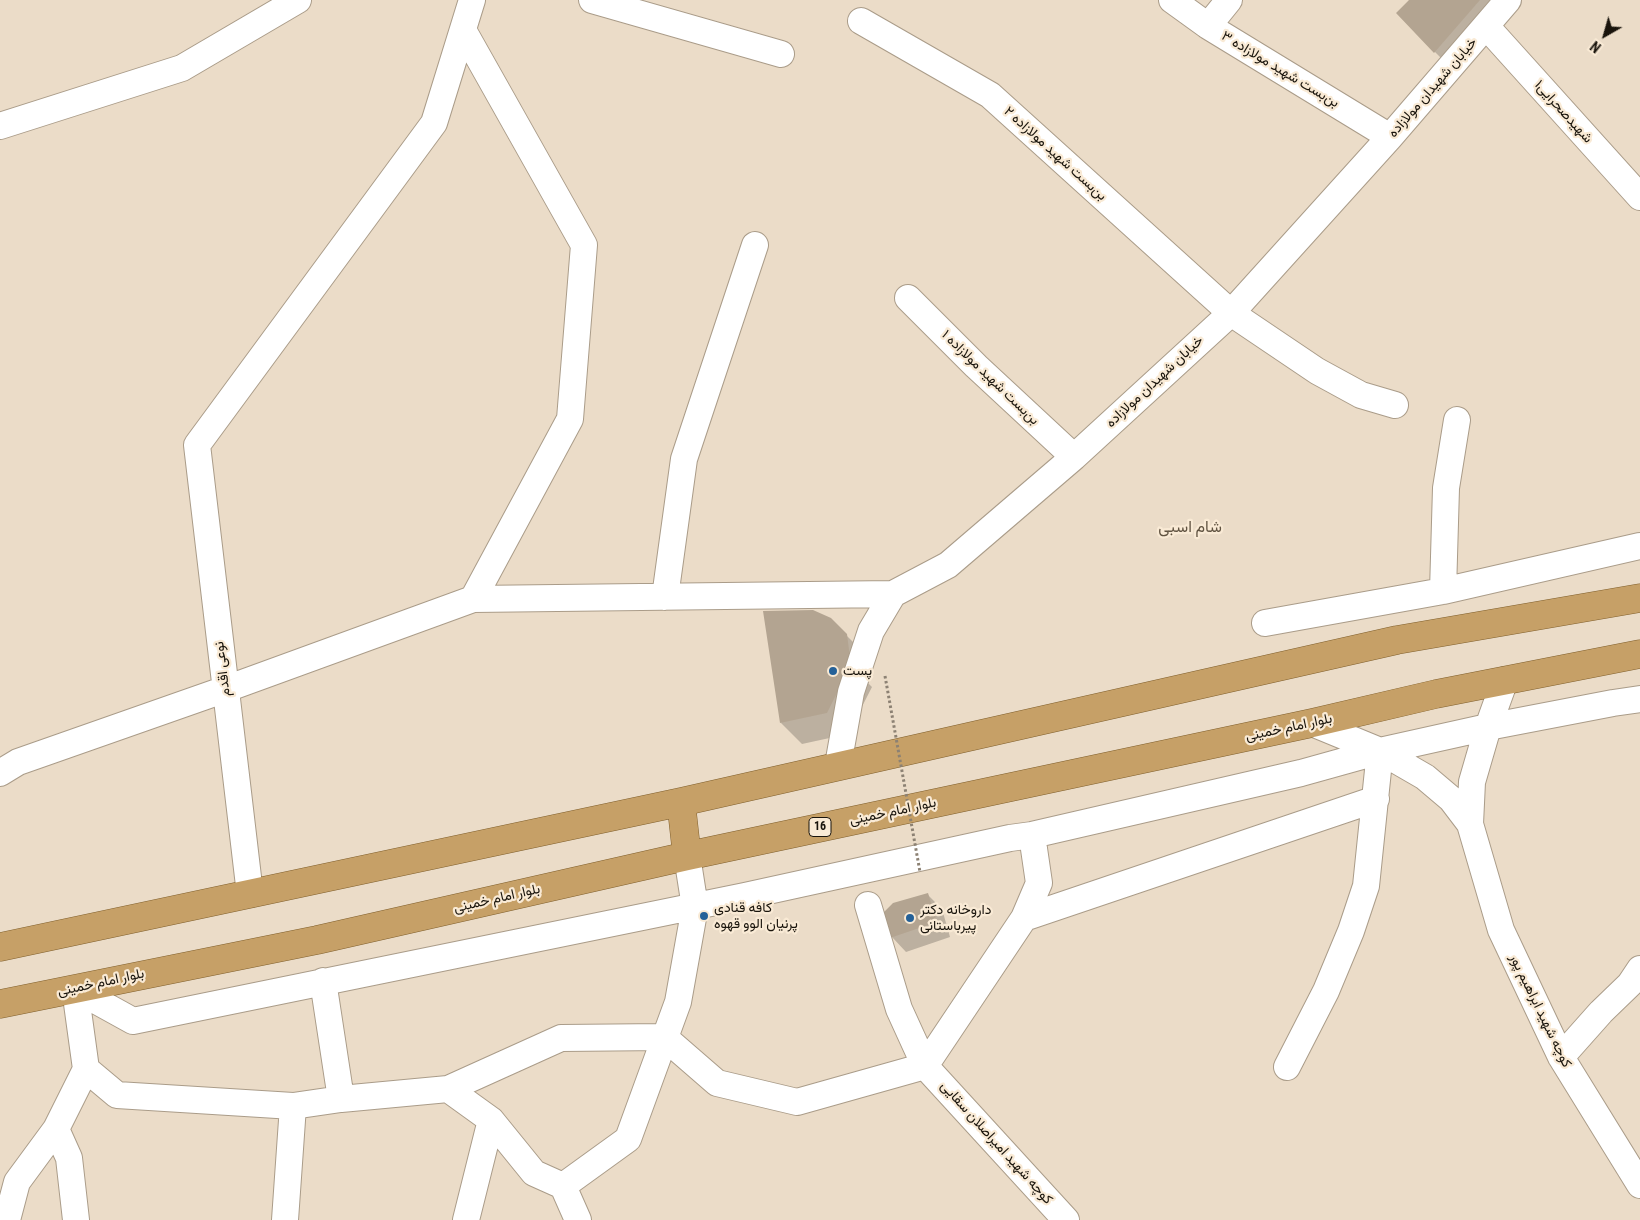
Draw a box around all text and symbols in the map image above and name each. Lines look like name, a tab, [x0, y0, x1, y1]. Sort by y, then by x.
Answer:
north arrow	[1580, 10, 1630, 60]
street label: بن‌بست شهید مولازاده ۳	[1218, 28, 1342, 112]
street label: خیابان شهیدان مولازاده	[1385, 35, 1481, 141]
text: N	[1587, 38, 1604, 56]
street label: شهیدصحرایی۱	[1530, 77, 1596, 147]
street label: بن‌بست شهید مولازاده ۲	[1000, 103, 1110, 205]
street label: بن‌بست شهید مولازاده ۱	[938, 327, 1042, 429]
street label: خیابان شهیدان مولازاده	[1103, 333, 1207, 431]
district label: شام اسبی	[1158, 518, 1222, 538]
street label: نوعی اقدم	[211, 641, 235, 697]
place label: پست	[843, 663, 872, 679]
marker: پست	[827, 665, 839, 677]
street label: بلوار امام خمینی	[1244, 711, 1334, 745]
street label: بلوار امام خمینی	[848, 795, 938, 829]
road number: 16	[809, 818, 831, 836]
street label: بلوار امام خمینی	[452, 881, 542, 917]
place label: کافه قنادی پرنیان الوو قهوه	[714, 900, 798, 932]
place label: داروخانه دکتر پیرباستانی	[920, 902, 991, 934]
marker: کافه قنادی پرنیان الوو قهوه	[698, 910, 710, 922]
marker: داروخانه دکتر پیرباستانی	[904, 912, 916, 924]
street label: کوچه شهید ابراهیم پور	[1505, 952, 1575, 1070]
street label: بلوار امام خمینی	[56, 966, 146, 1000]
street label: کوچه شهید امیراصلان سقایی	[936, 1078, 1056, 1208]

